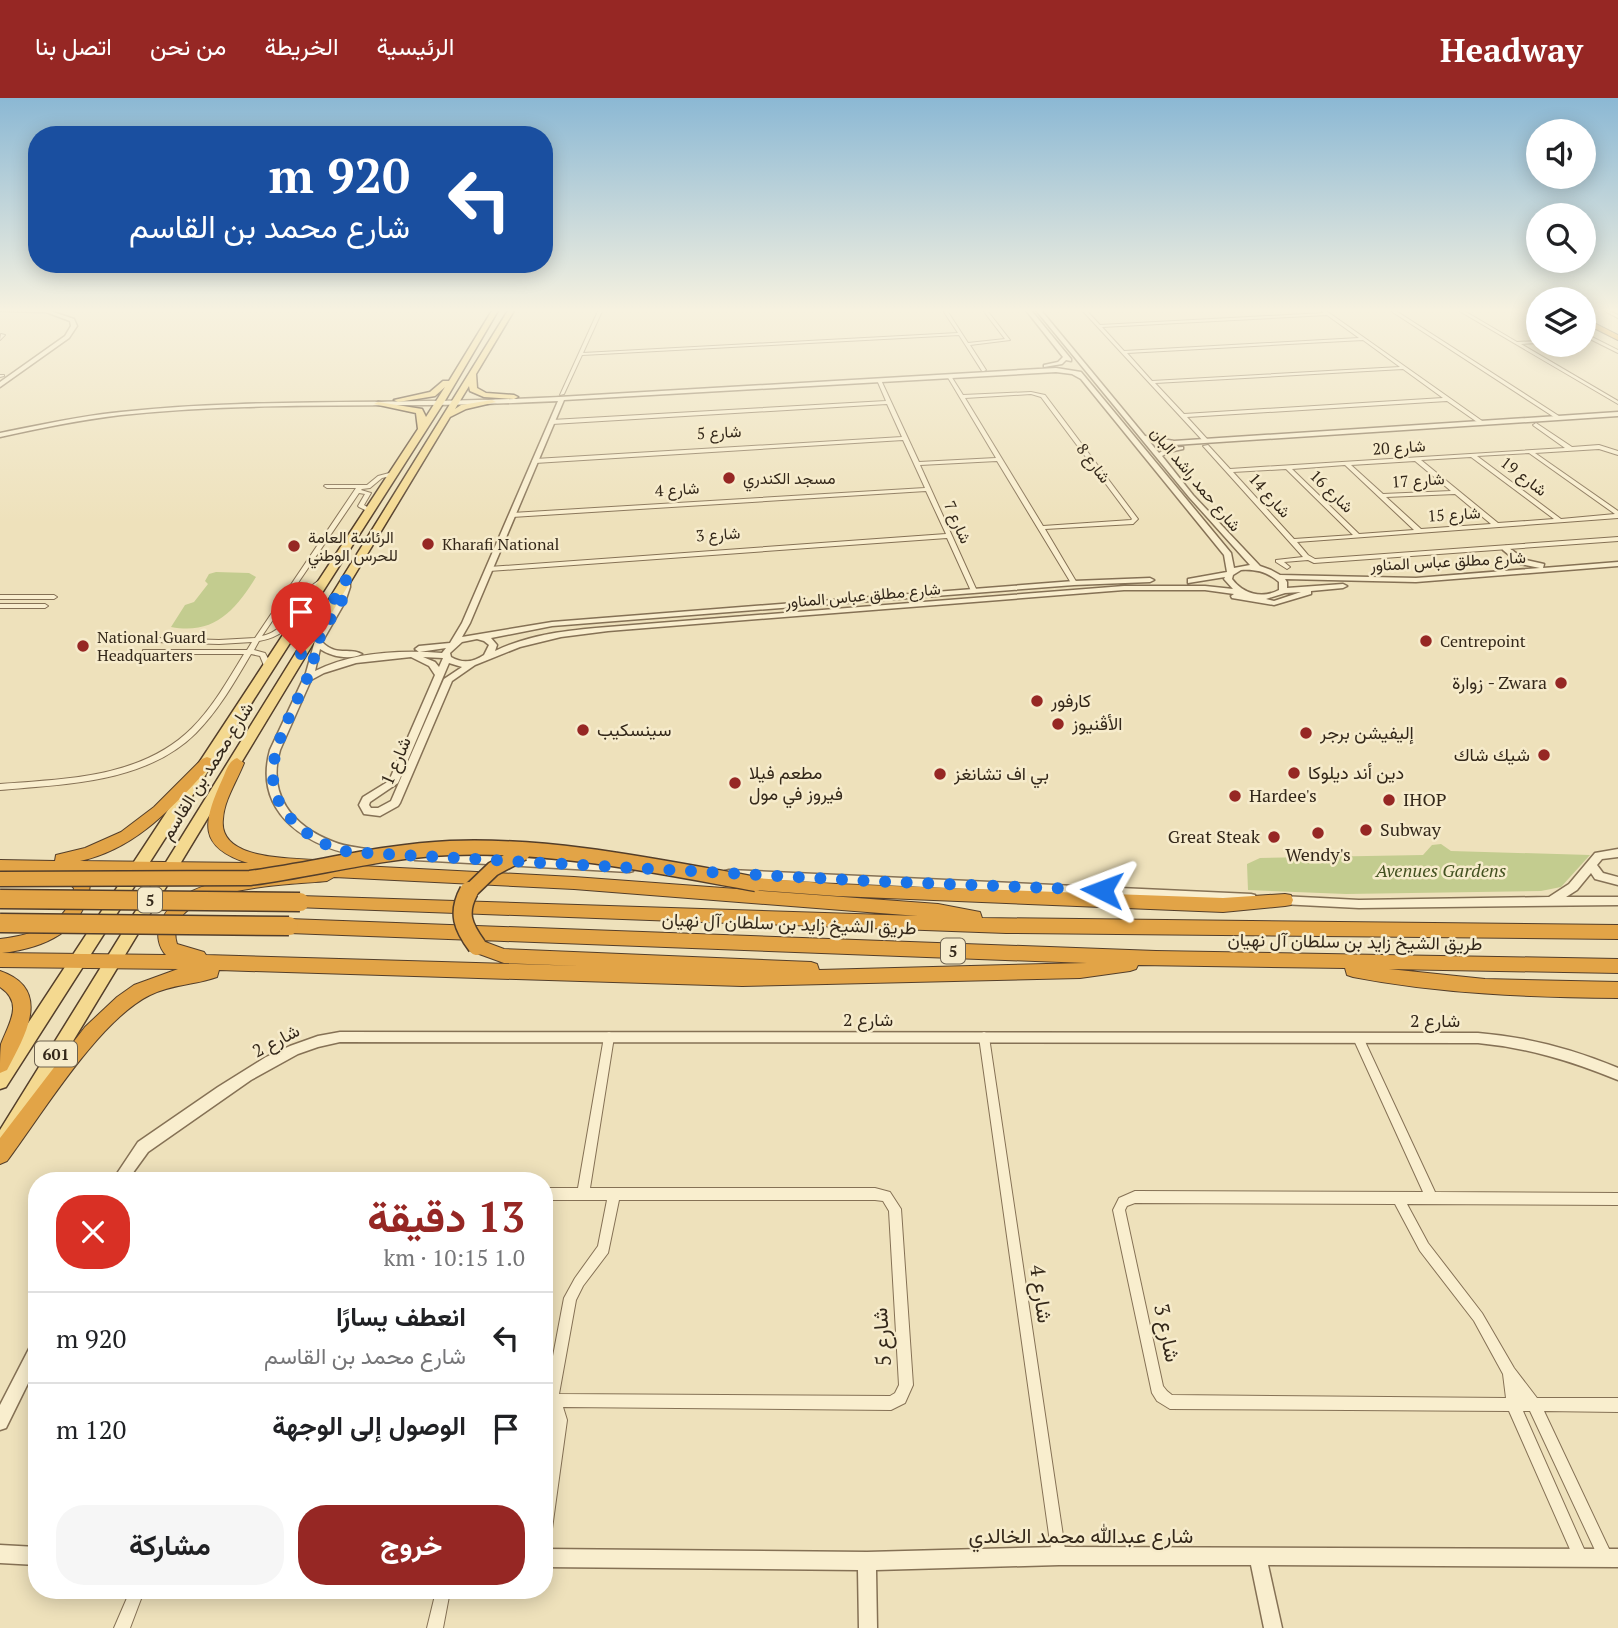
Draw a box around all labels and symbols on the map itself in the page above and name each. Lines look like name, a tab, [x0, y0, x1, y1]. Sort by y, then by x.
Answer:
street label: شارع 5	[696, 420, 742, 445]
street label: شارع حمد راشد البان	[1145, 422, 1246, 537]
street label: شارع 20	[1372, 434, 1426, 461]
street label: شارع 8	[1071, 439, 1116, 488]
street label: شارع 19	[1496, 451, 1552, 502]
street label: شارع 16	[1305, 465, 1359, 518]
place label: مسجد الكندري	[743, 467, 836, 492]
street label: شارع 17	[1391, 467, 1445, 494]
street label: شارع 14	[1243, 468, 1296, 523]
marker: مسجد الكندري	[721, 470, 737, 486]
street label: شارع 4	[654, 476, 700, 503]
street label: شارع 7	[938, 497, 977, 547]
street label: شارع 15	[1427, 501, 1481, 528]
street label: شارع 3	[695, 521, 741, 548]
place label: الرئاسة العامة للحرس الوطني	[308, 526, 398, 569]
place label: Kharafi National	[442, 533, 559, 555]
marker: Kharafi National	[420, 536, 436, 552]
marker: الرئاسة العامة للحرس الوطني	[286, 538, 302, 554]
street label: شارع مطلق عباس المناور	[1369, 546, 1526, 577]
street label: شارع مطلق عباس المناور	[783, 577, 942, 614]
pin	[271, 582, 331, 654]
place label: National Guard Headquarters	[97, 626, 206, 666]
place label: Centrepoint	[1440, 630, 1526, 652]
marker: Centrepoint	[1418, 633, 1434, 649]
marker: National Guard Headquarters	[75, 638, 91, 654]
place label: زوارة - Zwara	[1452, 670, 1547, 694]
marker: زوارة - Zwara	[1553, 675, 1569, 691]
place label: كارفور	[1050, 688, 1091, 712]
marker: كارفور	[1029, 693, 1045, 709]
street label: شارع محمد بن القاسم	[154, 697, 259, 844]
place label: الأڤنيوز	[1071, 711, 1122, 735]
marker: الأڤنيوز	[1050, 716, 1066, 732]
place label: سينسكيب	[597, 717, 671, 741]
place label: إليفيشن برجر	[1319, 720, 1414, 745]
marker: سينسكيب	[575, 722, 591, 738]
marker: إليفيشن برجر	[1298, 725, 1314, 741]
street label: شارع 1	[374, 733, 417, 789]
place label: شيك شاك	[1454, 742, 1530, 766]
marker: شيك شاك	[1536, 747, 1552, 763]
place label: مطعم فيلا فيروز في مول	[749, 760, 843, 809]
place label: دين أند ديلوكا	[1308, 760, 1404, 784]
place label: بي اف تشانغز	[953, 761, 1049, 789]
marker: دين أند ديلوكا	[1286, 765, 1302, 781]
marker: بي اف تشانغز	[932, 766, 948, 782]
marker: مطعم فيلا فيروز في مول	[727, 775, 743, 791]
place label: Hardee's	[1249, 783, 1317, 807]
place label: IHOP	[1403, 787, 1447, 811]
marker: Hardee's	[1227, 788, 1243, 804]
marker: IHOP	[1381, 792, 1397, 808]
place label: Subway	[1380, 817, 1442, 841]
marker: Subway	[1358, 822, 1374, 838]
place label: Great Steak	[1168, 824, 1261, 848]
marker: Wendy's	[1310, 825, 1326, 841]
marker: Great Steak	[1266, 829, 1282, 845]
place label: Wendy's	[1285, 842, 1351, 866]
position arrow	[1065, 853, 1139, 927]
park label: Avenues Gardens	[1375, 858, 1506, 882]
road number: 5	[138, 888, 162, 912]
street label: طريق الشيخ زايد بن سلطان آل نهيان	[661, 907, 917, 940]
street label: طريق الشيخ زايد بن سلطان آل نهيان	[1227, 927, 1483, 956]
road number: 5	[941, 938, 965, 964]
street label: شارع 2	[843, 1007, 893, 1032]
street label: شارع 2	[1410, 1008, 1460, 1033]
street label: شارع 2	[248, 1018, 304, 1063]
road number: 601	[35, 1042, 77, 1066]
street label: شارع 4	[1023, 1263, 1060, 1325]
street label: شارع 3	[1147, 1301, 1188, 1365]
street label: شارع 5	[865, 1307, 898, 1367]
street label: شارع عبدالله محمد الخالدي	[969, 1521, 1193, 1553]

